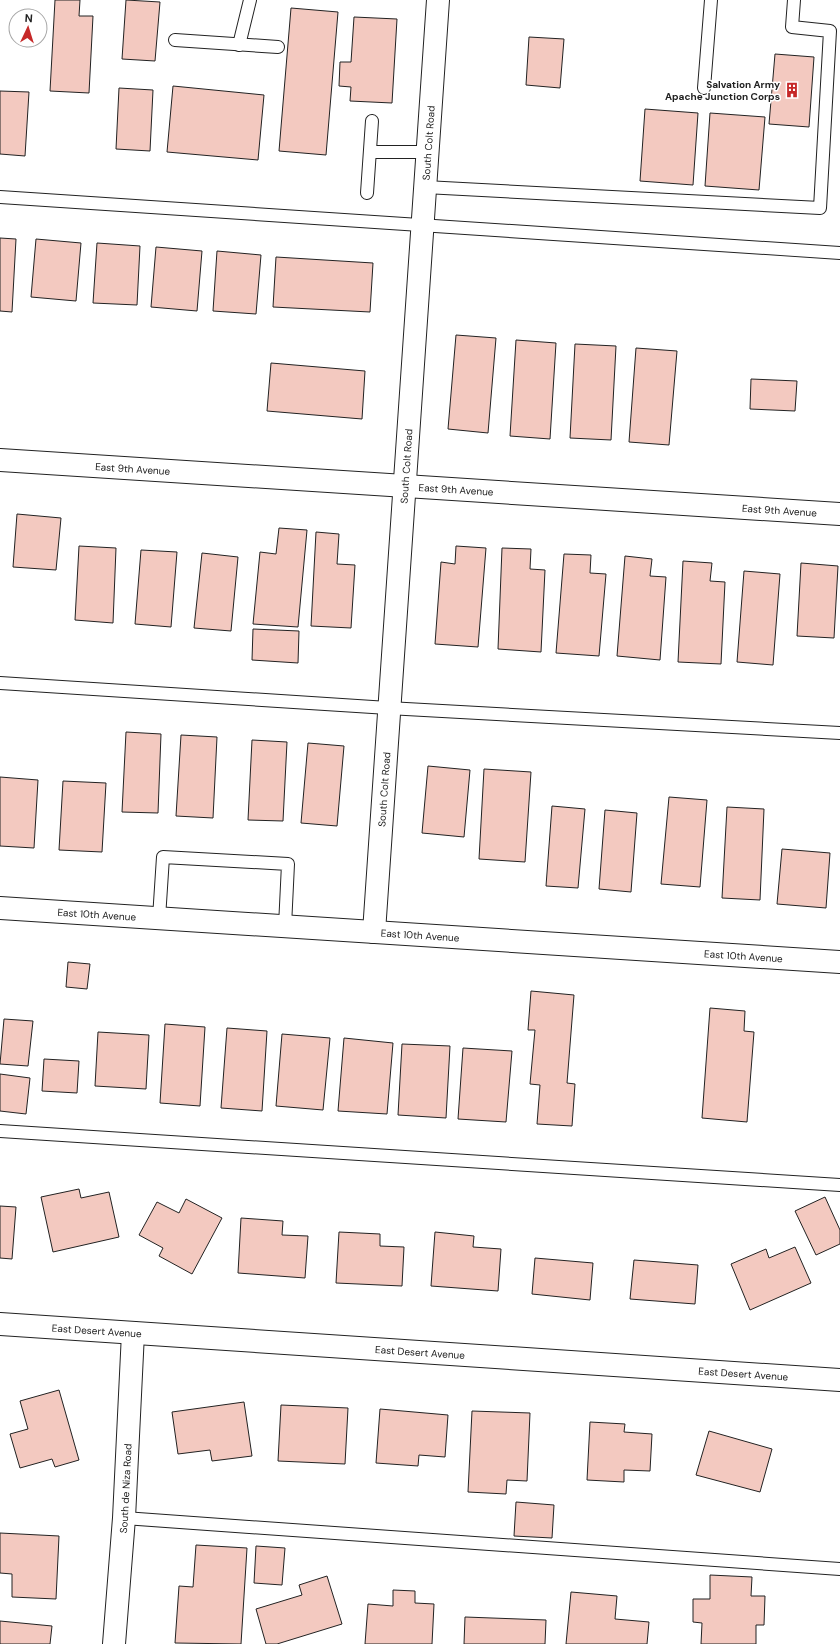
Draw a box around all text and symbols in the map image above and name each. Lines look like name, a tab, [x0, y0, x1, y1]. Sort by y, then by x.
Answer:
north arrow	[8, 8, 48, 48]
text: N	[24, 11, 33, 25]
place label: Salvation Army Apache Junction Corps	[665, 78, 780, 103]
building icon: Salvation Army Apache Junction Corps	[783, 81, 801, 99]
street label: South Colt Road	[420, 105, 438, 181]
street label: South Colt Road	[397, 428, 416, 504]
street label: East 9th Avenue	[95, 460, 171, 478]
street label: East 9th Avenue	[418, 481, 494, 499]
street label: East 9th Avenue	[741, 502, 818, 520]
street label: South Colt Road	[375, 751, 393, 827]
street label: East 10th Avenue	[57, 906, 137, 924]
street label: East 10th Avenue	[380, 926, 460, 945]
street label: East 10th Avenue	[704, 947, 784, 965]
street label: East Desert Avenue	[51, 1321, 142, 1340]
street label: East Desert Avenue	[375, 1343, 466, 1362]
street label: East Desert Avenue	[698, 1365, 789, 1384]
street label: South de Niza Road	[117, 1443, 135, 1534]

